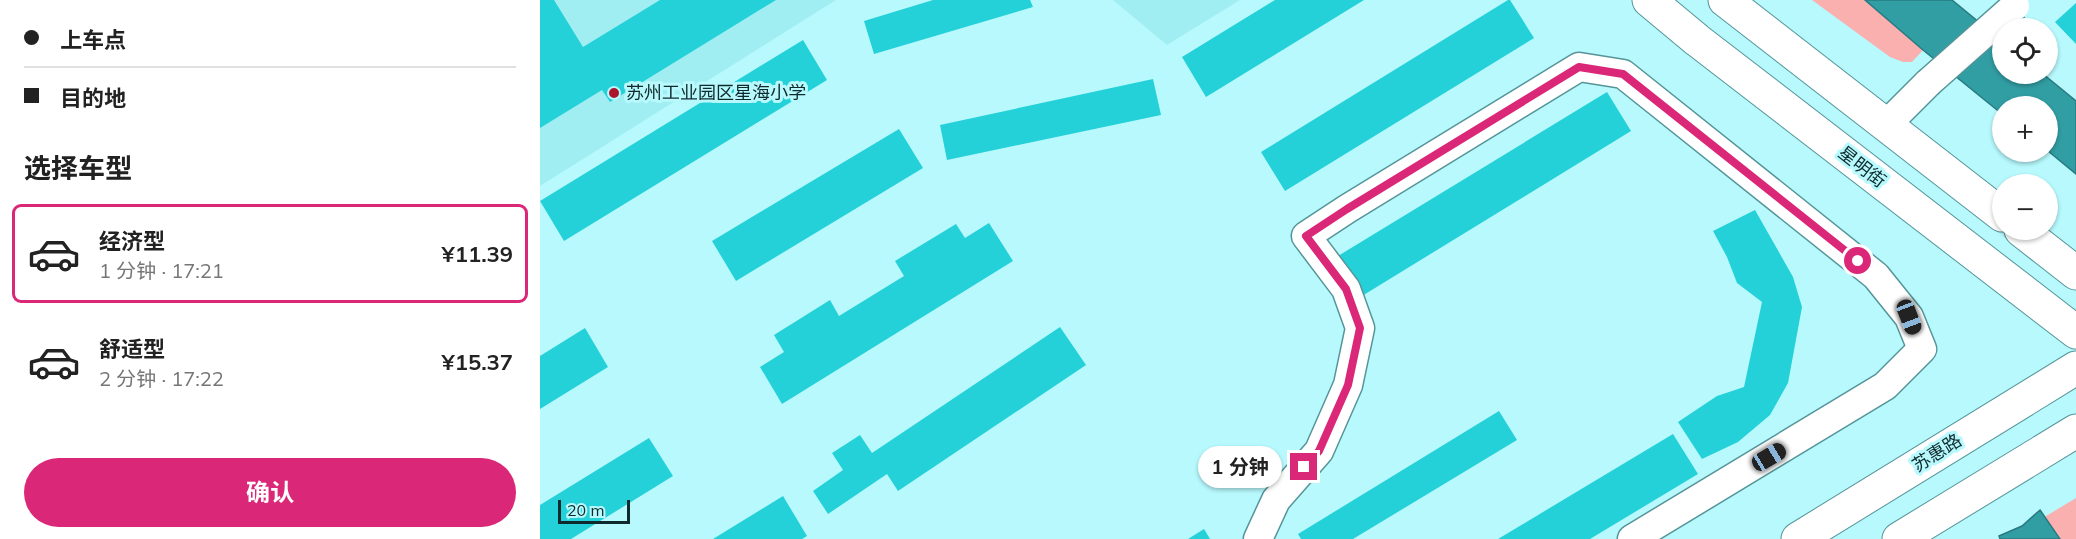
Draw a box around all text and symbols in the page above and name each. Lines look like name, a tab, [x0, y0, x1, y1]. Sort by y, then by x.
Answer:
map controls	[1992, 18, 2058, 240]
button: locate	[1992, 18, 2058, 84]
text: 上车点	[60, 26, 126, 54]
place label: 苏州工业园区星海小学	[626, 81, 806, 104]
text: 目的地	[60, 84, 126, 112]
marker: 苏州工业园区星海小学	[607, 86, 621, 100]
button: +	[1992, 96, 2058, 162]
street label: 星明街	[1834, 141, 1891, 192]
text: 选择车型	[24, 151, 132, 185]
button: −	[1992, 174, 2058, 240]
icon: car	[27, 227, 81, 281]
text: 经济型	[99, 227, 165, 255]
text: ¥11.39	[442, 240, 513, 268]
route start	[1844, 247, 1871, 274]
text: 1 分钟 · 17:21	[99, 258, 224, 283]
car	[1894, 297, 1924, 337]
icon: car	[27, 335, 81, 389]
text: 舒适型	[99, 335, 165, 363]
text: ¥15.37	[442, 348, 513, 376]
text: 2 分钟 · 17:22	[99, 366, 224, 391]
street label: 苏惠路	[1908, 429, 1966, 477]
car	[1749, 440, 1789, 474]
callout: 1 分钟	[1199, 446, 1283, 488]
route end	[1290, 453, 1317, 480]
text: 1 分钟	[1211, 454, 1269, 479]
button: 确认	[24, 458, 516, 527]
scale bar	[558, 497, 630, 524]
text: 20 m	[567, 500, 604, 520]

